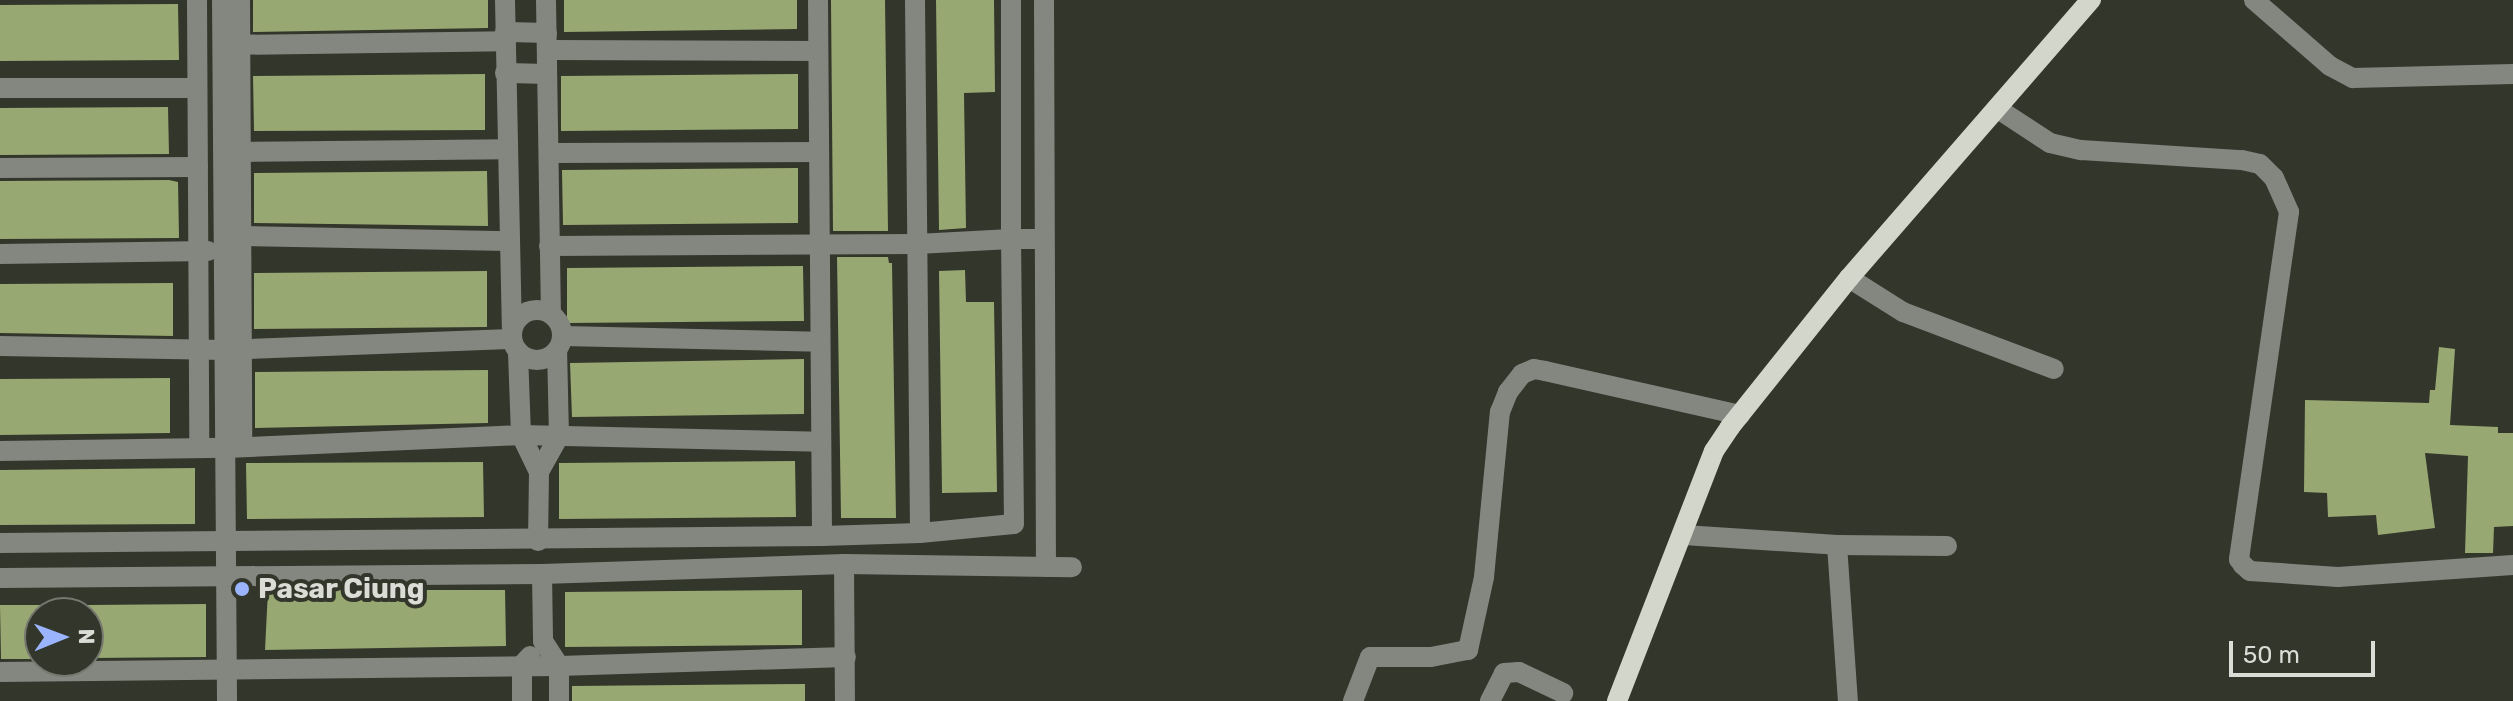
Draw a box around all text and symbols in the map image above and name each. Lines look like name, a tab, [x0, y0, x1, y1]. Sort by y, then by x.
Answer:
place label: Pasar Ciung	[258, 572, 425, 606]
marker: Pasar Ciung	[233, 580, 251, 598]
north arrow	[24, 597, 104, 677]
scale bar	[2233, 625, 2379, 675]
text: N	[73, 628, 100, 645]
text: 50 m	[2243, 641, 2300, 669]

